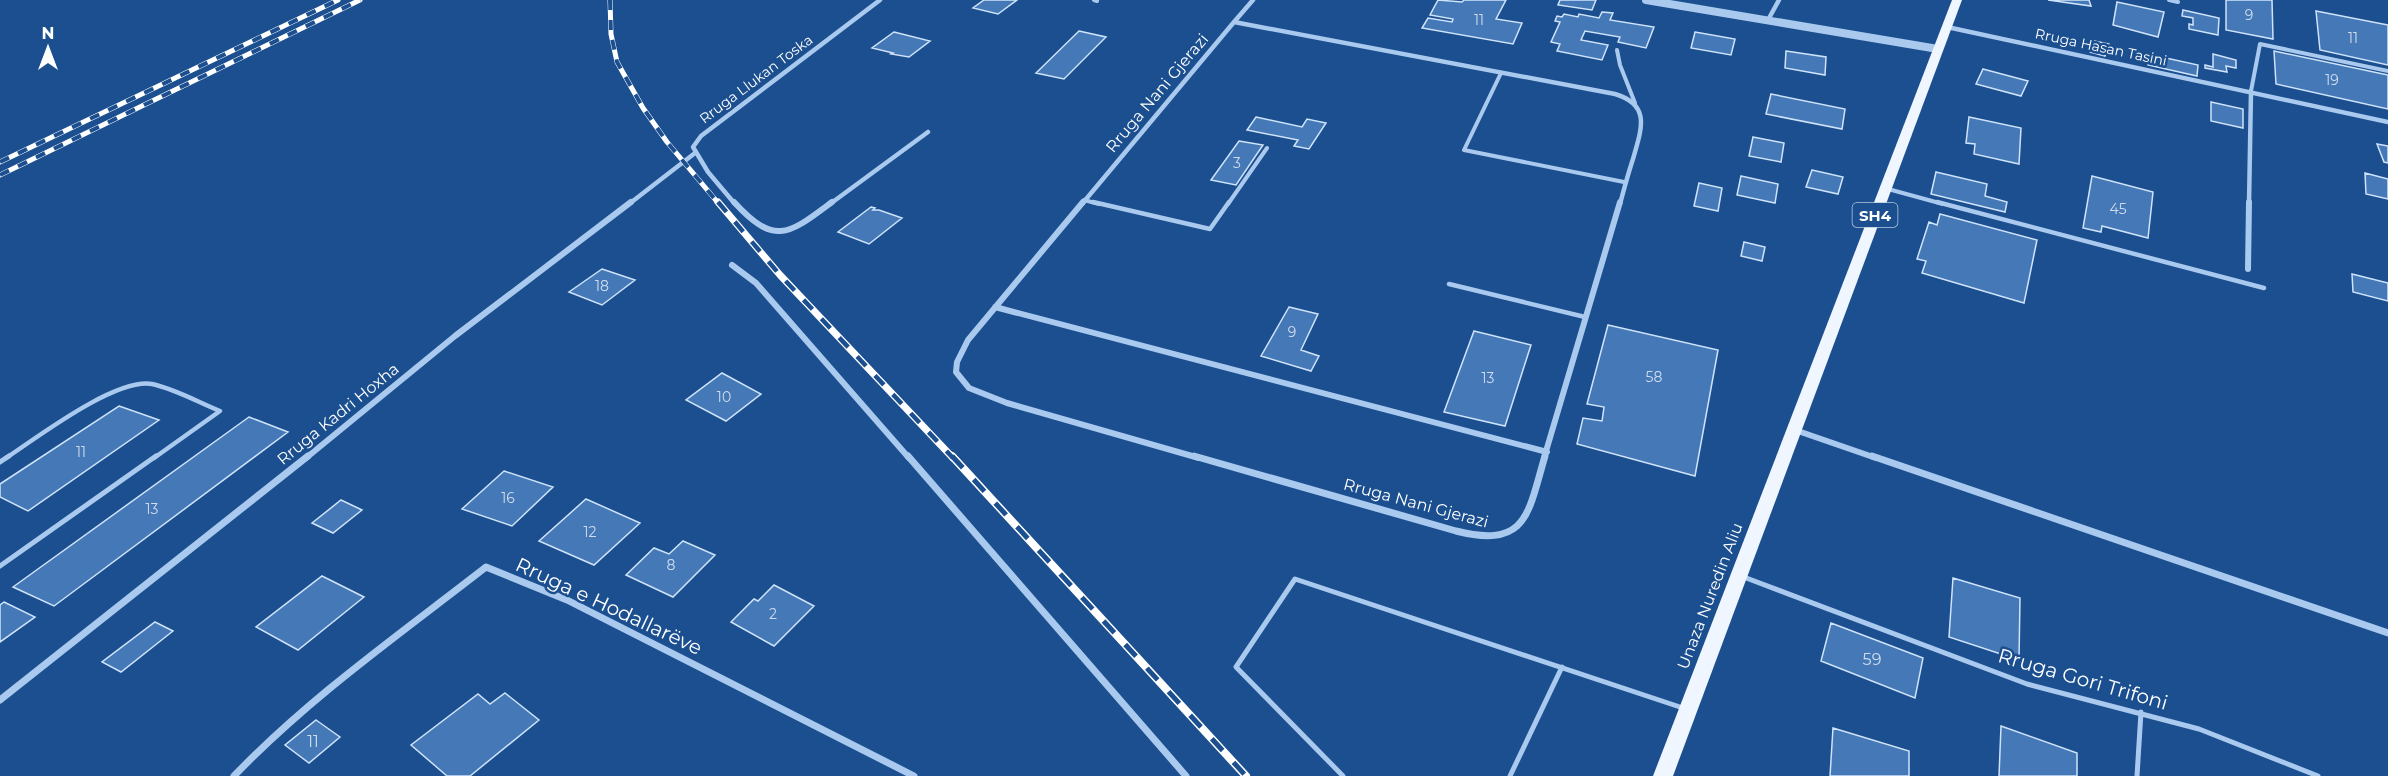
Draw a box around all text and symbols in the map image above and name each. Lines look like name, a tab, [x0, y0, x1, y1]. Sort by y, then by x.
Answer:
house number: 9	[2245, 6, 2253, 24]
house number: 11	[1474, 11, 1484, 29]
north arrow	[18, 18, 78, 78]
text: N	[42, 24, 54, 43]
street label: Rruga Hasan Tasini	[2033, 24, 2169, 70]
house number: 11	[2348, 29, 2358, 47]
street label: Rruga Nani Gjerazi	[1102, 30, 1212, 156]
street label: Rruga Llukan Toska	[696, 31, 816, 127]
house number: 19	[2325, 71, 2339, 89]
house number: 3	[1233, 154, 1241, 172]
house number: 45	[2109, 200, 2127, 218]
road number: SH4	[1852, 203, 1898, 227]
house number: 18	[595, 277, 609, 295]
house number: 9	[1288, 323, 1296, 341]
street label: Rruga Kadri Hoxha	[273, 359, 403, 469]
house number: 58	[1646, 368, 1662, 386]
house number: 13	[1482, 369, 1495, 387]
house number: 10	[717, 388, 731, 406]
house number: 11	[76, 443, 86, 461]
street label: Rruga Nani Gjerazi	[1341, 475, 1491, 531]
house number: 16	[501, 489, 515, 507]
house number: 13	[146, 500, 159, 518]
street label: Unaza Nuredin Aliu	[1673, 520, 1747, 672]
house number: 12	[583, 523, 597, 541]
street label: Rruga e Hodallarëve	[512, 552, 706, 660]
house number: 8	[667, 556, 676, 574]
house number: 2	[769, 605, 777, 623]
street label: Rruga Gori Trifoni	[1995, 643, 2171, 715]
house number: 59	[1863, 650, 1881, 669]
house number: 11	[307, 732, 319, 751]

